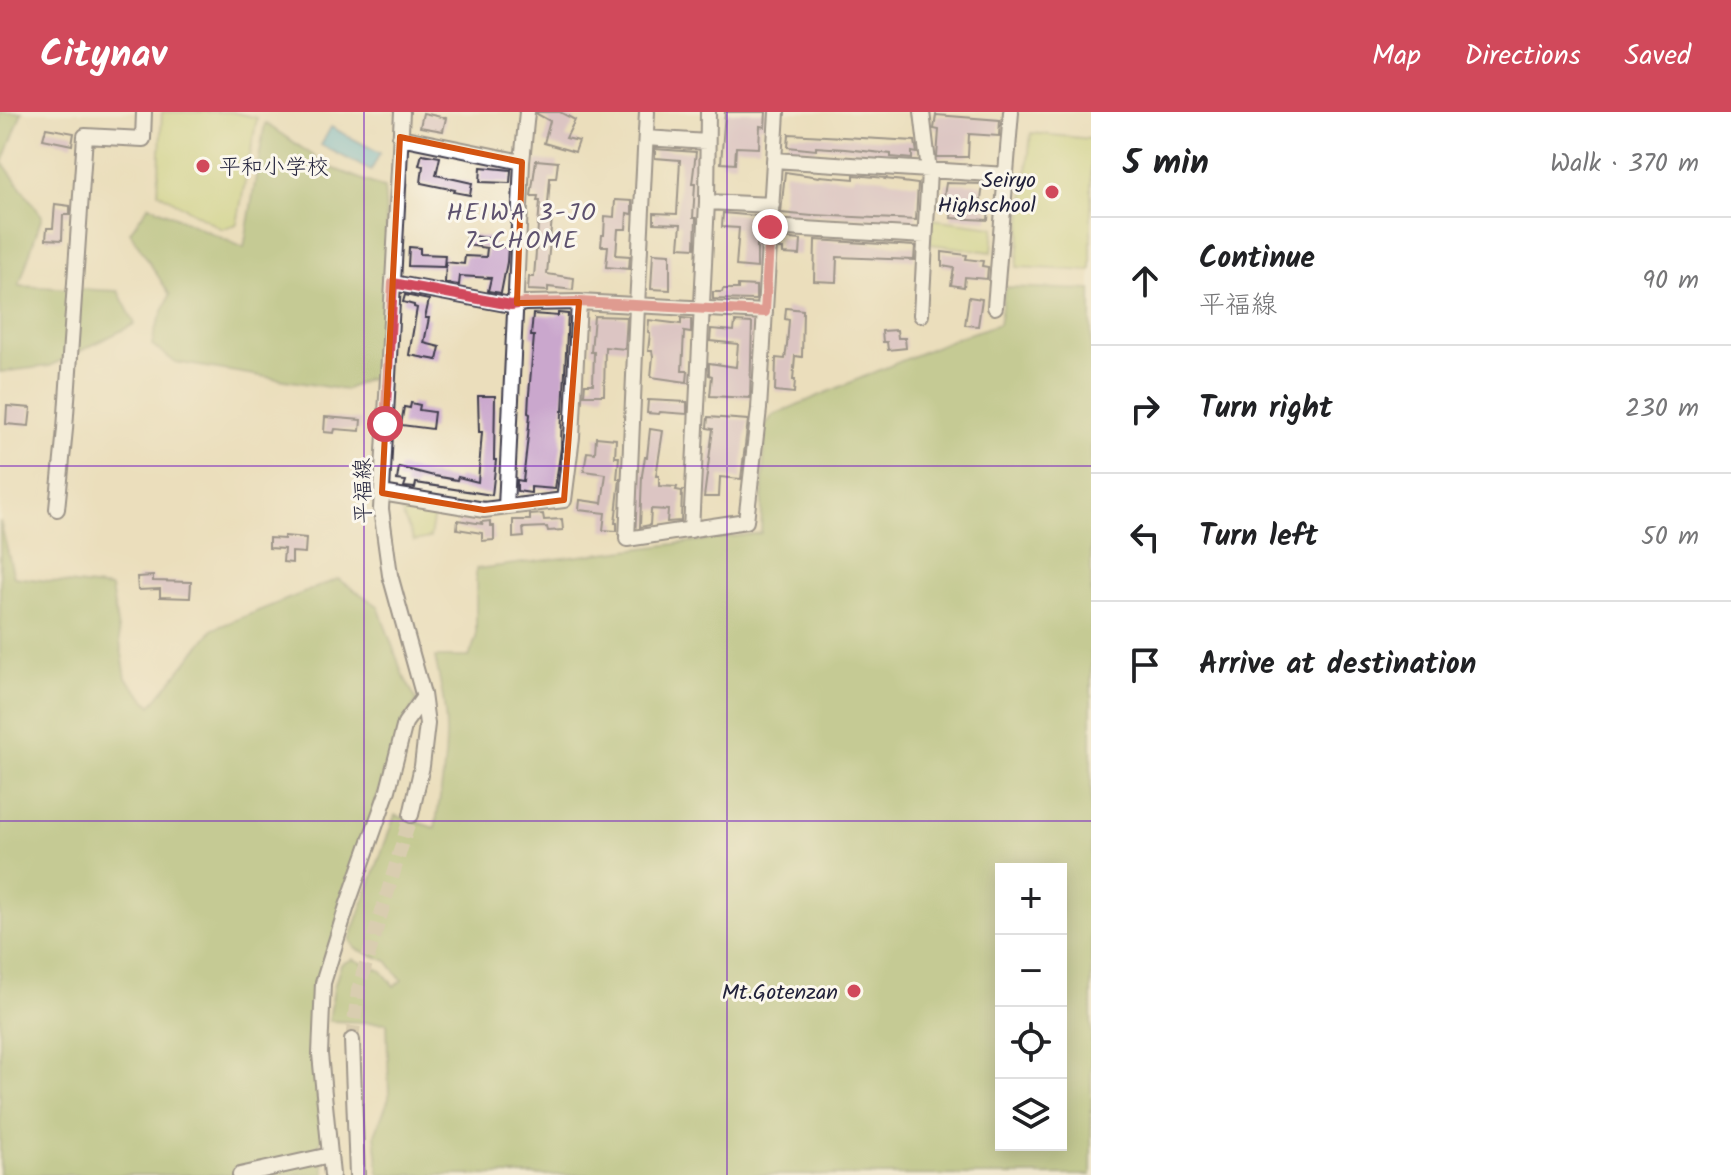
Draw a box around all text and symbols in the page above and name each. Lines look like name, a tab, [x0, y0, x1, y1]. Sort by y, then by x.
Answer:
text: Citynav	[40, 26, 167, 86]
text: Map	[1372, 34, 1421, 79]
text: Directions	[1465, 34, 1581, 79]
text: Saved	[1625, 34, 1691, 79]
text: 5 min	[1123, 137, 1209, 191]
text: Walk · 370 m	[1550, 143, 1699, 185]
place label: 平和小学校	[219, 151, 329, 186]
marker: 平和小学校	[194, 157, 212, 175]
place label: Seiryo Highschool	[938, 164, 1037, 224]
marker: Seiryo Highschool	[1043, 183, 1061, 201]
district label: HEIWA 3-JO 7-CHOME	[446, 194, 598, 261]
route end	[752, 209, 788, 245]
text: Continue	[1199, 235, 1315, 283]
icon: ahead	[1123, 259, 1167, 303]
text: 90 m	[1642, 260, 1699, 302]
text: 平福線	[1199, 285, 1277, 327]
text: Turn right	[1199, 385, 1332, 433]
icon: right	[1123, 387, 1167, 431]
text: 230 m	[1625, 388, 1699, 430]
route start	[367, 406, 403, 442]
street label: 平福線	[346, 458, 383, 524]
text: Turn left	[1199, 513, 1318, 561]
icon: left	[1123, 515, 1167, 559]
text: 50 m	[1641, 516, 1699, 558]
text: Arrive at destination	[1199, 641, 1476, 689]
icon: arrive	[1123, 643, 1167, 687]
map controls	[995, 863, 1067, 1151]
button: +	[995, 863, 1067, 935]
button: −	[995, 935, 1067, 1007]
place label: Mt.Gotenzan	[722, 976, 838, 1011]
marker: Mt.Gotenzan	[845, 982, 863, 1000]
button: locate	[995, 1007, 1067, 1079]
button: layers	[995, 1079, 1067, 1151]

